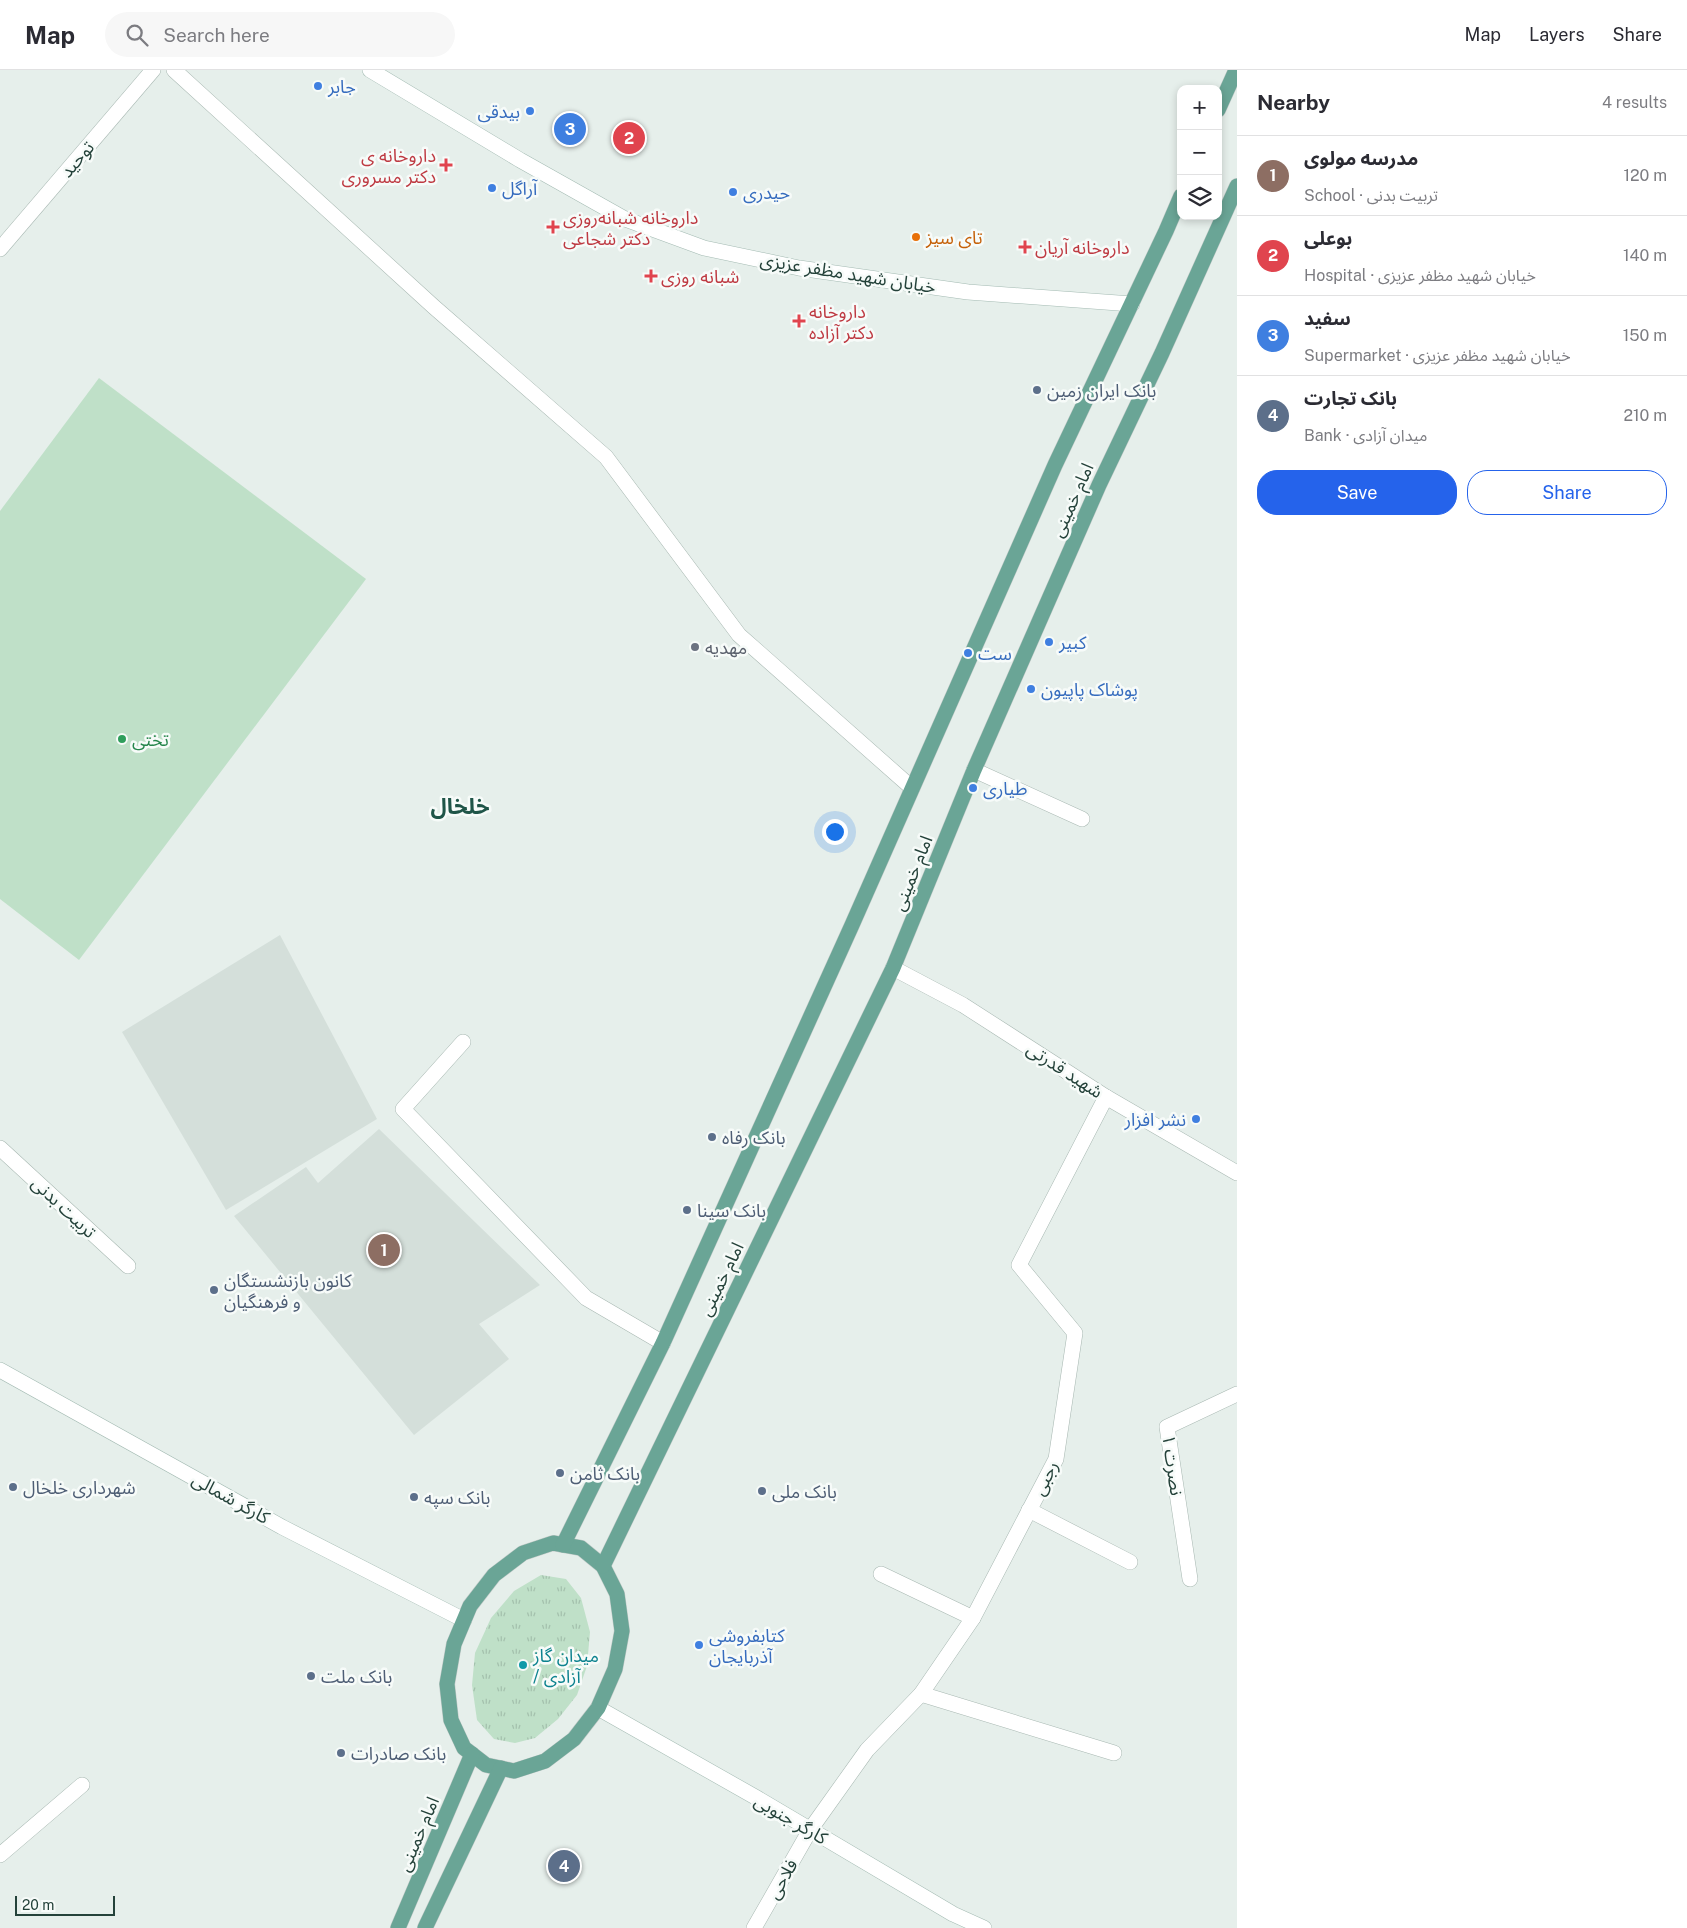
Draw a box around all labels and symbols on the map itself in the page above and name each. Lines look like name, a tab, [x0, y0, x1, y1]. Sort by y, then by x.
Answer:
place label: جابر	[327, 76, 356, 98]
marker: جابر	[312, 80, 324, 92]
place label: بیدقی	[478, 101, 520, 123]
marker: بیدقی	[524, 105, 536, 117]
pin: 3	[554, 110, 586, 148]
pin: 2	[613, 119, 645, 157]
street label: توحید	[56, 137, 99, 182]
place label: داروخانه ی دکتر مسروری	[342, 145, 436, 188]
marker: داروخانه ی دکتر مسروری	[440, 159, 452, 171]
place label: آراگل	[502, 178, 538, 200]
marker: آراگل	[486, 182, 498, 194]
place label: حیدری	[743, 182, 790, 204]
marker: حیدری	[727, 186, 739, 198]
place label: داروخانه شبانه‌روزی دکتر شجاعی	[563, 207, 698, 250]
marker: داروخانه شبانه‌روزی دکتر شجاعی	[547, 221, 559, 233]
place label: تای سیز	[925, 227, 983, 249]
marker: تای سیز	[910, 231, 922, 243]
place label: داروخانه آریان	[1035, 237, 1130, 259]
marker: داروخانه آریان	[1019, 241, 1031, 253]
street label: خیابان شهید مظفر عزیزی	[758, 249, 937, 298]
place label: شبانه روزی	[661, 266, 739, 288]
marker: شبانه روزی	[645, 270, 657, 282]
place label: داروخانه دکتر آزاده	[809, 301, 874, 344]
marker: داروخانه دکتر آزاده	[793, 315, 805, 327]
place label: بانک ایران زمین	[1047, 380, 1156, 402]
marker: بانک ایران زمین	[1031, 384, 1043, 396]
street label: امام خمینی	[1046, 460, 1101, 542]
place label: کبیر	[1058, 632, 1087, 654]
marker: کبیر	[1043, 636, 1055, 648]
place label: مهدیه	[705, 637, 747, 658]
marker: مهدیه	[689, 641, 701, 653]
place label: ست	[978, 643, 1012, 664]
marker: ست	[962, 647, 974, 659]
place label: پوشاک پاپیون	[1041, 679, 1138, 701]
marker: پوشاک پاپیون	[1025, 683, 1037, 695]
place label: تختی	[132, 729, 169, 751]
marker: تختی	[116, 733, 128, 745]
place label: طیاری	[983, 778, 1027, 800]
marker: طیاری	[967, 782, 979, 794]
district label: خلخال	[430, 793, 490, 819]
your location	[822, 819, 848, 845]
street label: امام خمینی	[887, 832, 940, 915]
street label: شهید قدرتی	[1023, 1038, 1107, 1103]
place label: نشر افزار	[1123, 1109, 1186, 1131]
marker: نشر افزار	[1190, 1113, 1202, 1125]
place label: بانک رفاه	[722, 1127, 786, 1149]
marker: بانک رفاه	[706, 1131, 718, 1143]
street label: تربیت بدنی	[27, 1172, 100, 1243]
place label: بانک سینا	[697, 1200, 766, 1221]
marker: بانک سینا	[681, 1204, 693, 1216]
pin: 1	[368, 1231, 400, 1269]
street label: امام خمینی	[694, 1239, 751, 1321]
place label: کانون بازنشستگان و فرهنگیان	[224, 1270, 352, 1313]
marker: کانون بازنشستگان و فرهنگیان	[208, 1284, 220, 1296]
street label: نصرت ۱	[1157, 1433, 1188, 1497]
street label: رجبی	[1028, 1457, 1063, 1499]
place label: بانک ثامن	[570, 1463, 640, 1485]
marker: بانک ثامن	[554, 1467, 566, 1479]
street label: کارگر شمالی	[188, 1468, 274, 1529]
place label: شهرداری خلخال	[23, 1477, 136, 1499]
marker: شهرداری خلخال	[7, 1481, 19, 1493]
place label: بانک ملی	[772, 1481, 837, 1503]
marker: بانک ملی	[756, 1485, 768, 1497]
place label: بانک سپه	[424, 1487, 490, 1509]
marker: بانک سپه	[408, 1491, 420, 1503]
place label: کتابفروشی آذربایجان	[709, 1625, 785, 1668]
marker: کتابفروشی آذربایجان	[693, 1639, 705, 1651]
place label: میدان گاز / آزادی	[532, 1645, 599, 1688]
marker: میدان گاز / آزادی	[517, 1659, 529, 1671]
place label: بانک ملت	[321, 1666, 392, 1687]
marker: بانک ملت	[305, 1670, 317, 1682]
place label: بانک صادرات	[351, 1743, 446, 1765]
marker: بانک صادرات	[335, 1747, 347, 1759]
street label: کارگر جنوبی	[750, 1790, 832, 1849]
street label: امام خمینی	[393, 1793, 447, 1876]
pin: 4	[548, 1847, 580, 1885]
street label: فلاحی	[762, 1855, 803, 1903]
scale bar	[15, 1893, 115, 1916]

